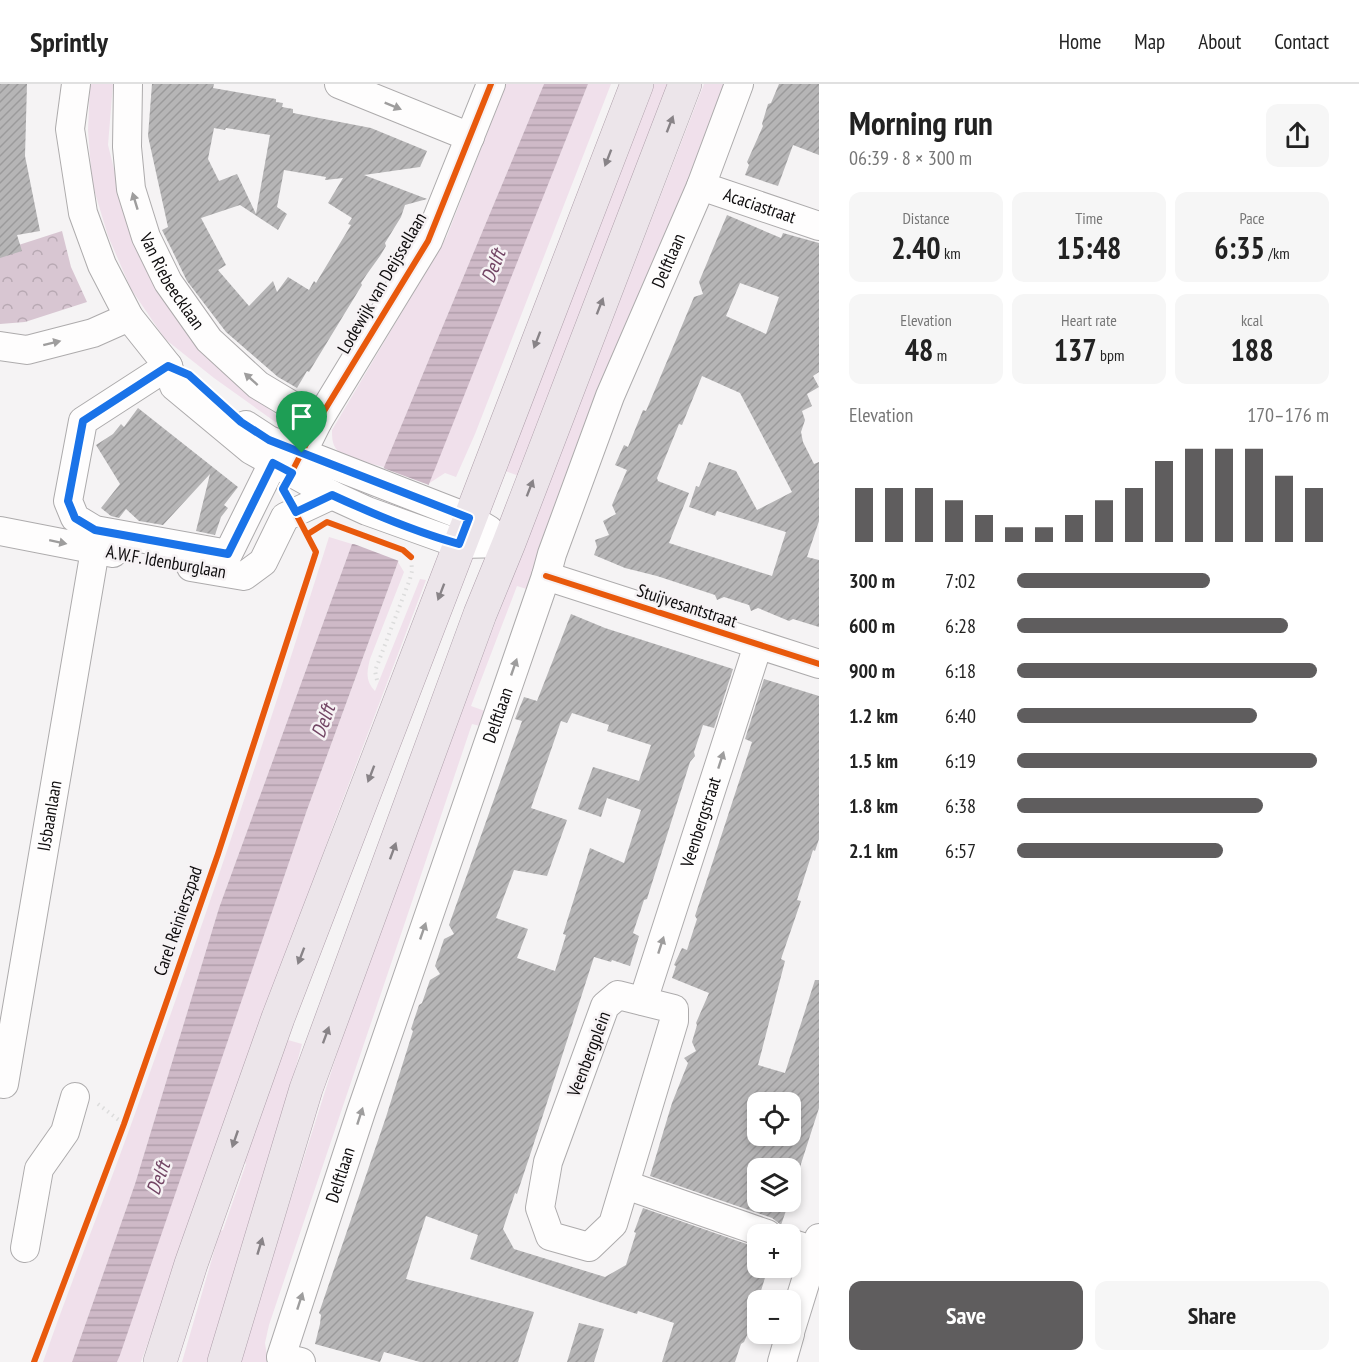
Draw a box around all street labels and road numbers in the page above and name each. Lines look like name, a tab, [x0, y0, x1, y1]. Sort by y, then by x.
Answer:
street label: Acaciastraat	[721, 183, 799, 228]
street label: Lodewijk van Deijssellaan	[332, 208, 431, 357]
street label: Van Riebeecklaan	[134, 228, 210, 334]
street label: Delftlaan	[646, 230, 690, 291]
street label: A.W.F. Idenburglaan	[104, 540, 228, 583]
street label: Stuijvesantstraat	[634, 578, 740, 633]
street label: Delftlaan	[477, 684, 518, 746]
street label: Veenbergstraat	[675, 774, 726, 871]
street label: IJsbaanlaan	[32, 779, 67, 853]
street label: Carel Reinierszpad	[148, 863, 207, 979]
street label: Veenbergplein	[561, 1008, 615, 1101]
street label: Delftlaan	[320, 1144, 360, 1206]

